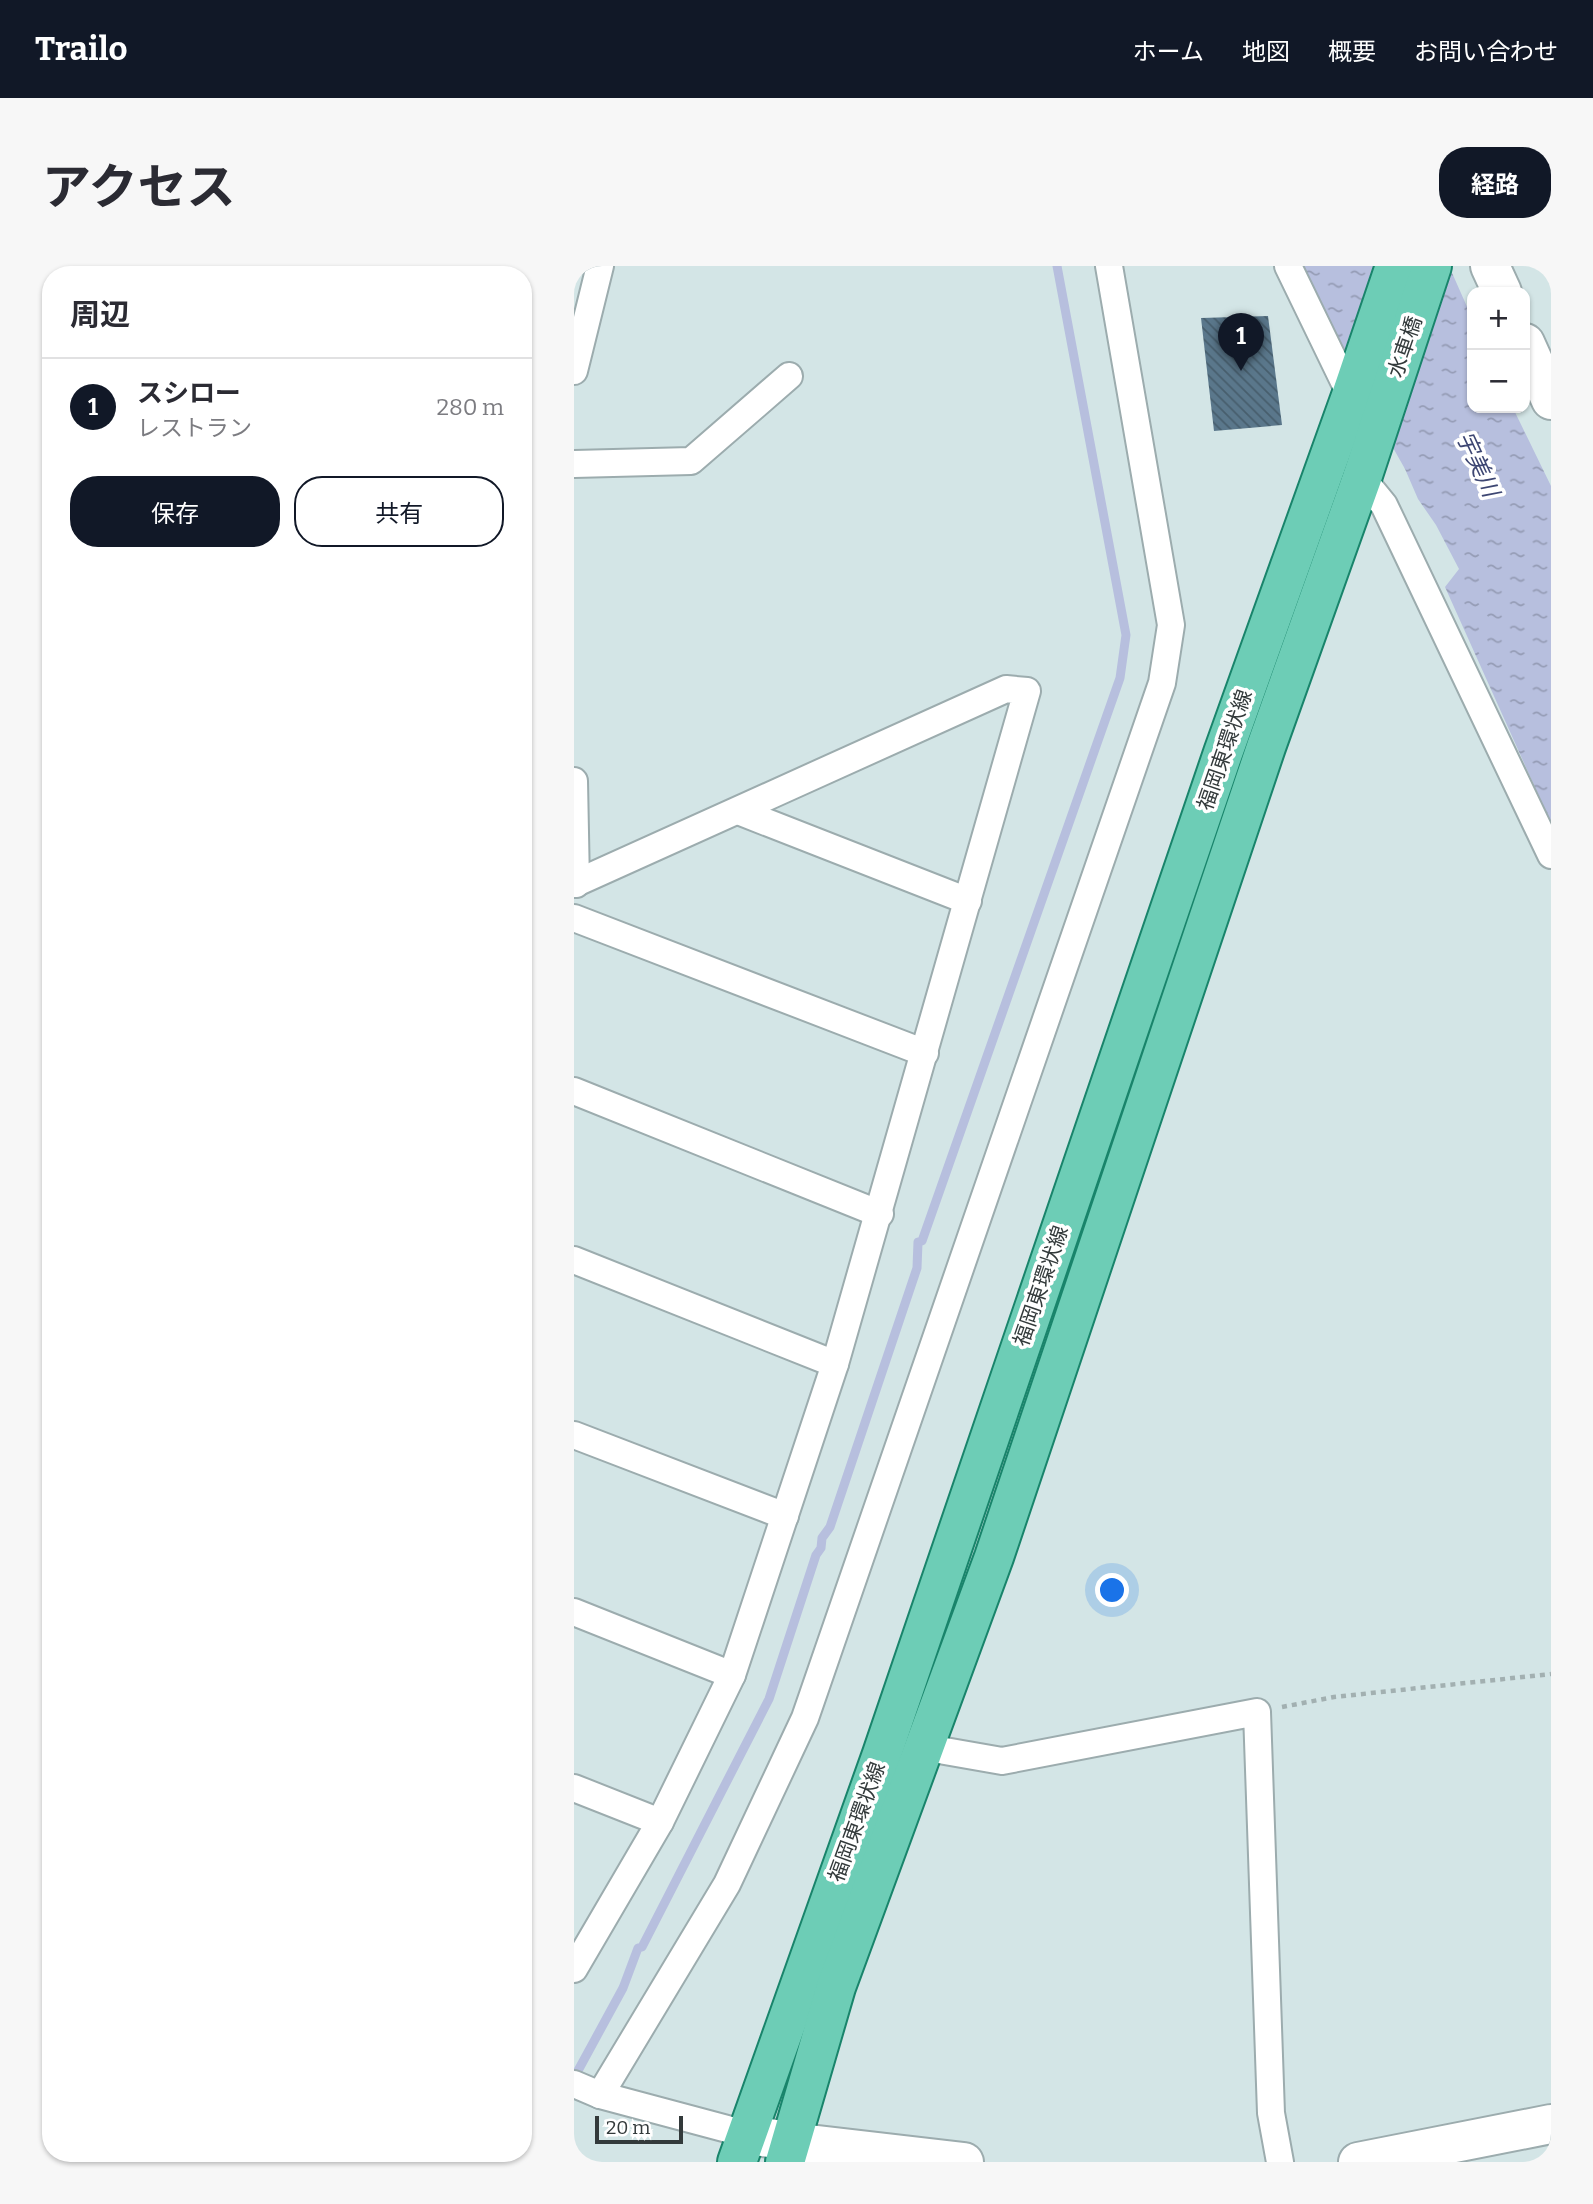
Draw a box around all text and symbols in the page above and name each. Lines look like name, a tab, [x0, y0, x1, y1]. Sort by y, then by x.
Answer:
text: Trailo	[35, 29, 128, 69]
text: ホーム	[1133, 38, 1204, 66]
text: 地図	[1242, 38, 1290, 66]
text: 概要	[1328, 38, 1376, 66]
text: お問い合わせ	[1414, 38, 1558, 66]
button: 経路	[1439, 147, 1551, 218]
text: アクセス	[42, 158, 236, 217]
map controls	[1467, 287, 1530, 413]
button: +	[1467, 287, 1530, 350]
text: 周辺	[70, 297, 130, 333]
pin: 1	[1218, 313, 1264, 371]
street label: 水車橋	[1382, 313, 1428, 381]
button: −	[1467, 350, 1530, 413]
text: スシロー	[137, 378, 241, 409]
text: 1	[88, 393, 98, 421]
text: 280 m	[436, 393, 504, 421]
text: レストラン	[137, 414, 252, 442]
water label: 宇美川	[1451, 427, 1507, 504]
button: 保存	[70, 476, 280, 547]
button: 共有	[294, 476, 504, 547]
street label: 福岡東環状線	[1192, 686, 1258, 814]
street label: 福岡東環状線	[1008, 1222, 1074, 1350]
your location	[1095, 1573, 1129, 1607]
street label: 福岡東環状線	[823, 1758, 891, 1886]
scale bar	[595, 2113, 682, 2145]
text: 20 m	[606, 2116, 650, 2139]

